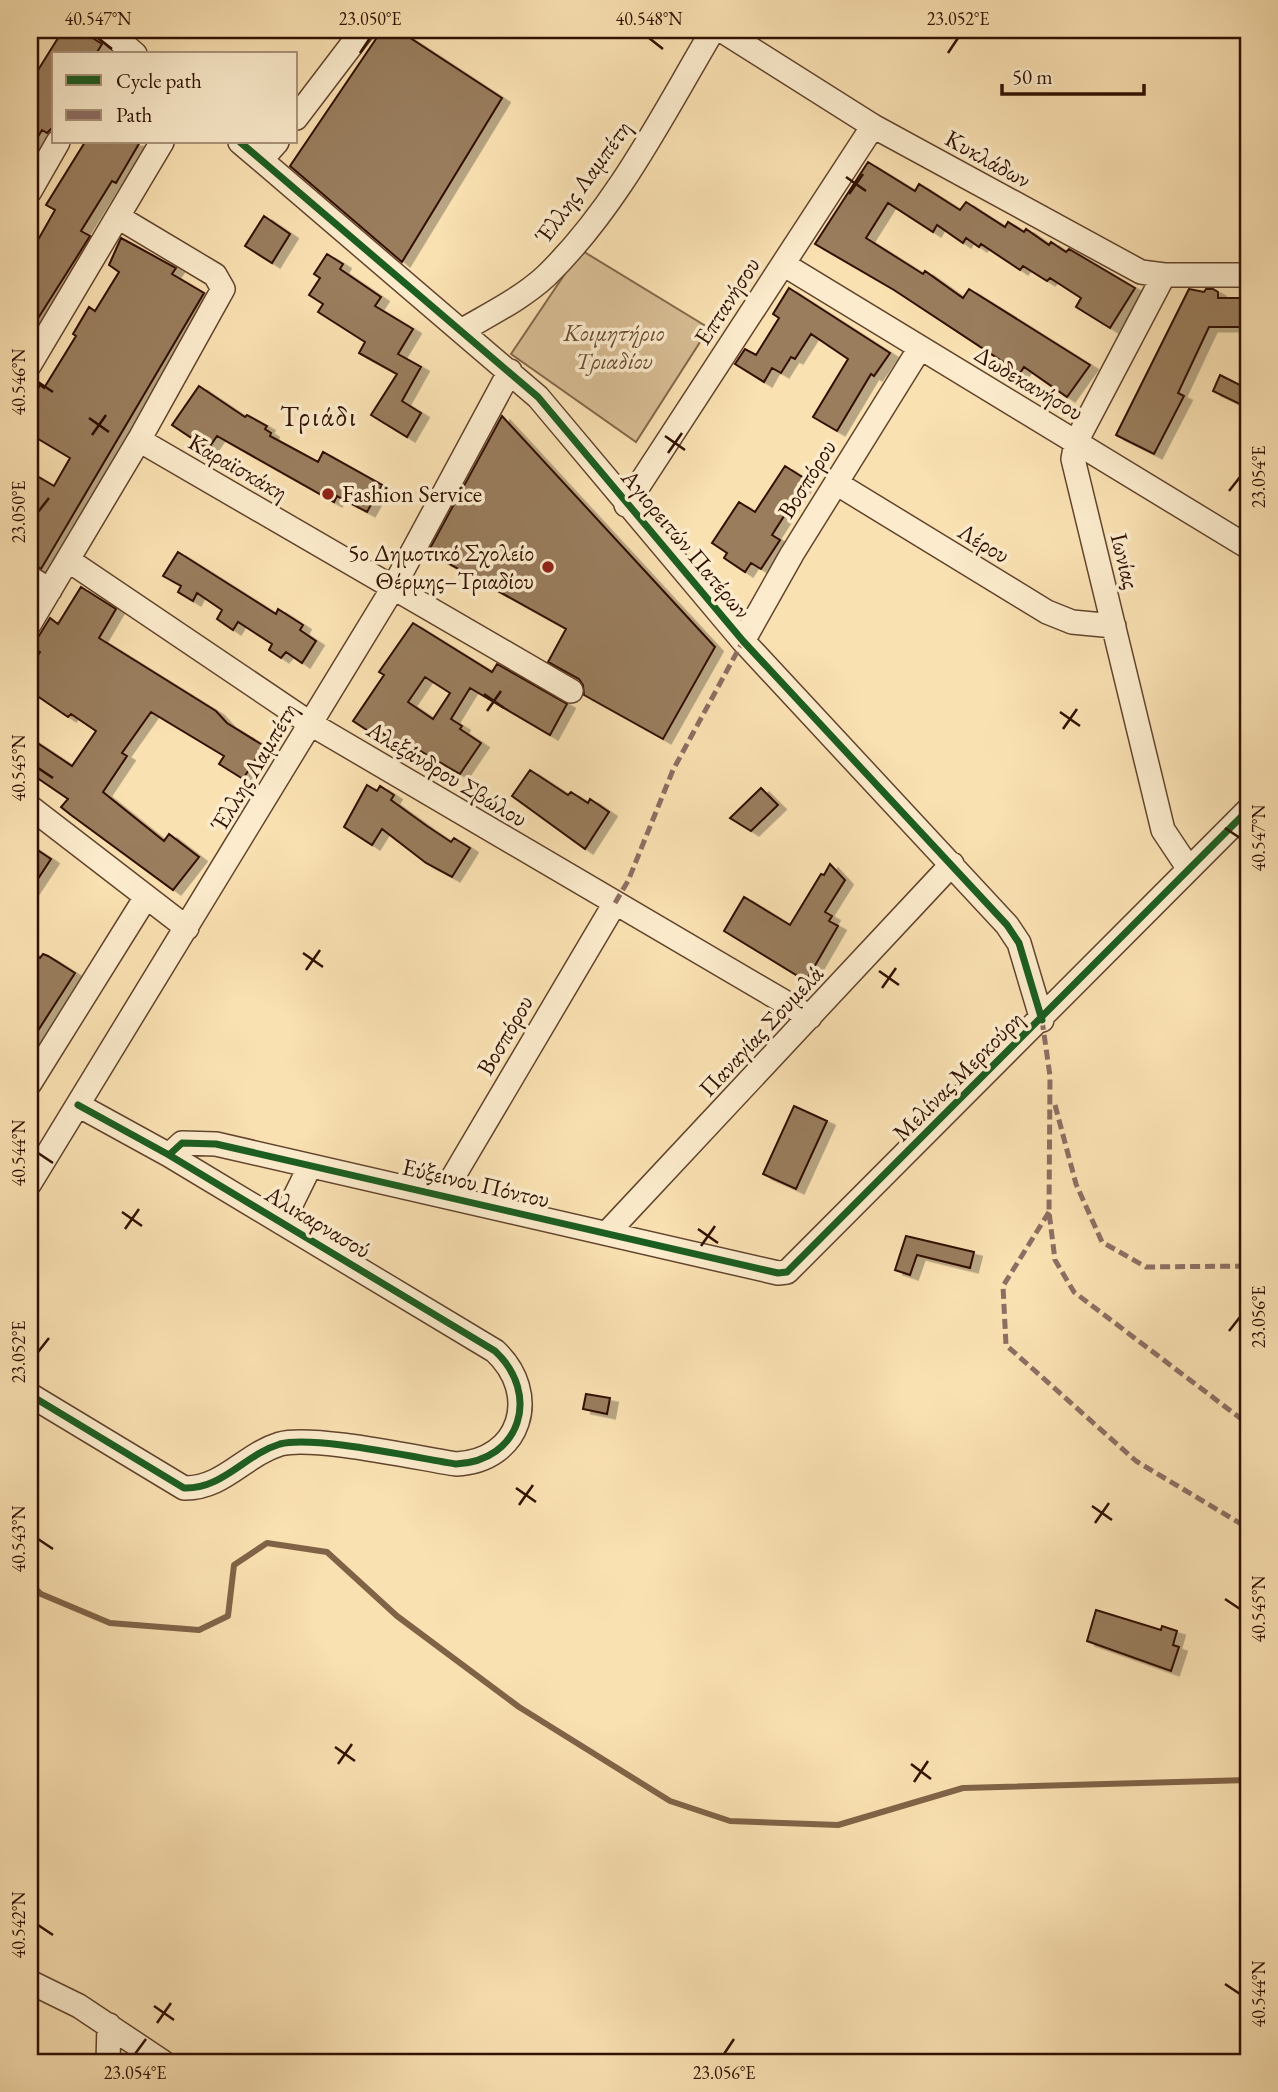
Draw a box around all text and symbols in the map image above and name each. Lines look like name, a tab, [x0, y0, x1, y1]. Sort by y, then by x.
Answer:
text: 40.547°N	[65, 7, 132, 30]
text: 23.050°E	[339, 7, 401, 30]
text: 40.548°N	[616, 7, 683, 30]
text: 23.052°E	[927, 7, 989, 30]
legend	[52, 52, 298, 144]
scale bar	[1002, 52, 1143, 96]
text: 50 m	[1012, 63, 1053, 90]
text: Cycle path	[116, 67, 202, 94]
text: Path	[116, 101, 153, 128]
street label: Έλλης Λαμπέτη	[527, 114, 638, 250]
street label: Κυκλάδων	[940, 122, 1037, 195]
street label: Επτανήσου	[687, 251, 767, 351]
park label: Κοιμητήριο Τριαδίου	[563, 317, 664, 376]
street label: Δωδεκανήσου	[969, 338, 1090, 427]
text: 40.546°N	[7, 348, 30, 415]
district label: Τριάδι	[280, 398, 358, 434]
street label: Καραϊσκάκη	[183, 426, 294, 507]
street label: Βοσπόρου	[770, 433, 843, 524]
text: 23.054°E	[1247, 446, 1270, 508]
street label: Αγιορειτών Πατέρων	[614, 462, 758, 625]
place label: Fashion Service	[342, 478, 482, 509]
text: 23.050°E	[7, 481, 30, 543]
marker: Fashion Service	[320, 486, 336, 502]
street label: Λέρου	[952, 515, 1016, 570]
street label: Ιωνίας	[1104, 530, 1147, 592]
place label: 5ο Δημοτικό Σχολείο Θέρμης–Τριαδίου	[348, 537, 534, 596]
marker: 5ο Δημοτικό Σχολείο Θέρμης–Τριαδίου	[540, 559, 556, 575]
street label: Έλλης Λαμπέτη	[203, 696, 304, 837]
street label: Αλεξάνδρου Σβώλου	[360, 713, 533, 834]
text: 40.545°N	[7, 734, 30, 801]
text: 40.547°N	[1247, 804, 1270, 871]
street label: Παναγίας Σουμελά	[692, 958, 830, 1103]
street label: Βοσπόρου	[469, 989, 540, 1080]
street label: Μελίνας Μερκούρη	[886, 1004, 1030, 1148]
text: 40.544°N	[7, 1119, 30, 1186]
street label: Εύξεινου Πόντου	[399, 1151, 553, 1215]
street label: Αλικαρνασού	[259, 1177, 377, 1265]
text: 23.056°E	[1247, 1286, 1270, 1348]
text: 23.052°E	[7, 1321, 30, 1383]
text: 40.543°N	[7, 1505, 30, 1572]
text: 40.545°N	[1247, 1575, 1270, 1642]
text: 40.542°N	[7, 1891, 30, 1958]
text: 40.544°N	[1247, 1960, 1270, 2027]
text: 23.054°E	[104, 2061, 166, 2084]
text: 23.056°E	[693, 2061, 755, 2084]

